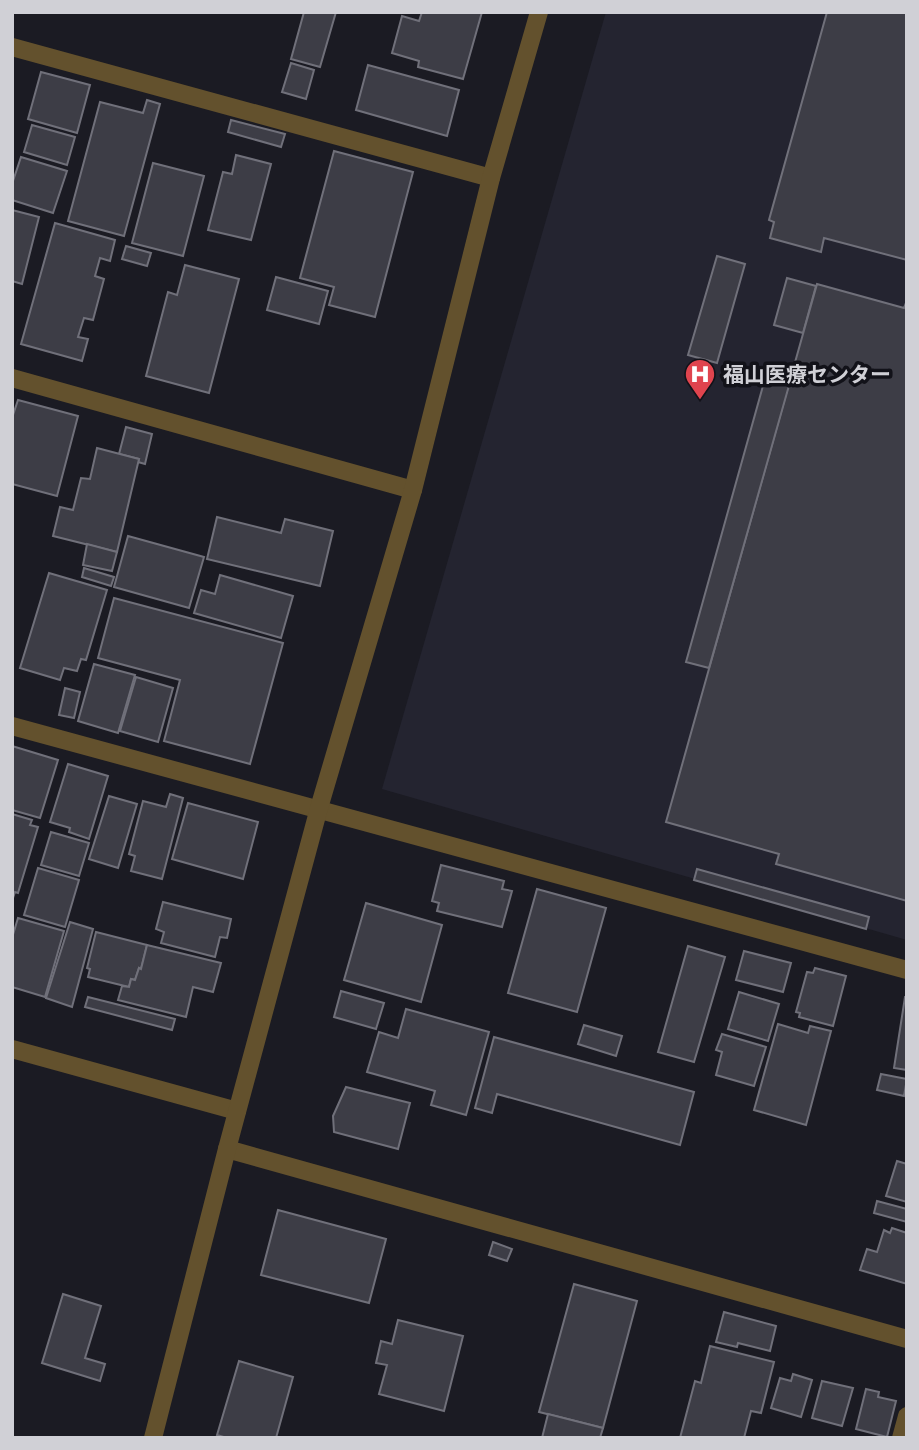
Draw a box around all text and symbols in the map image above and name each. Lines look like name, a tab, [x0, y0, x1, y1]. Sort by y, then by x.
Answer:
hospital icon: 福山医療センター	[683, 357, 717, 401]
place label: 福山医療センター	[723, 362, 891, 387]

